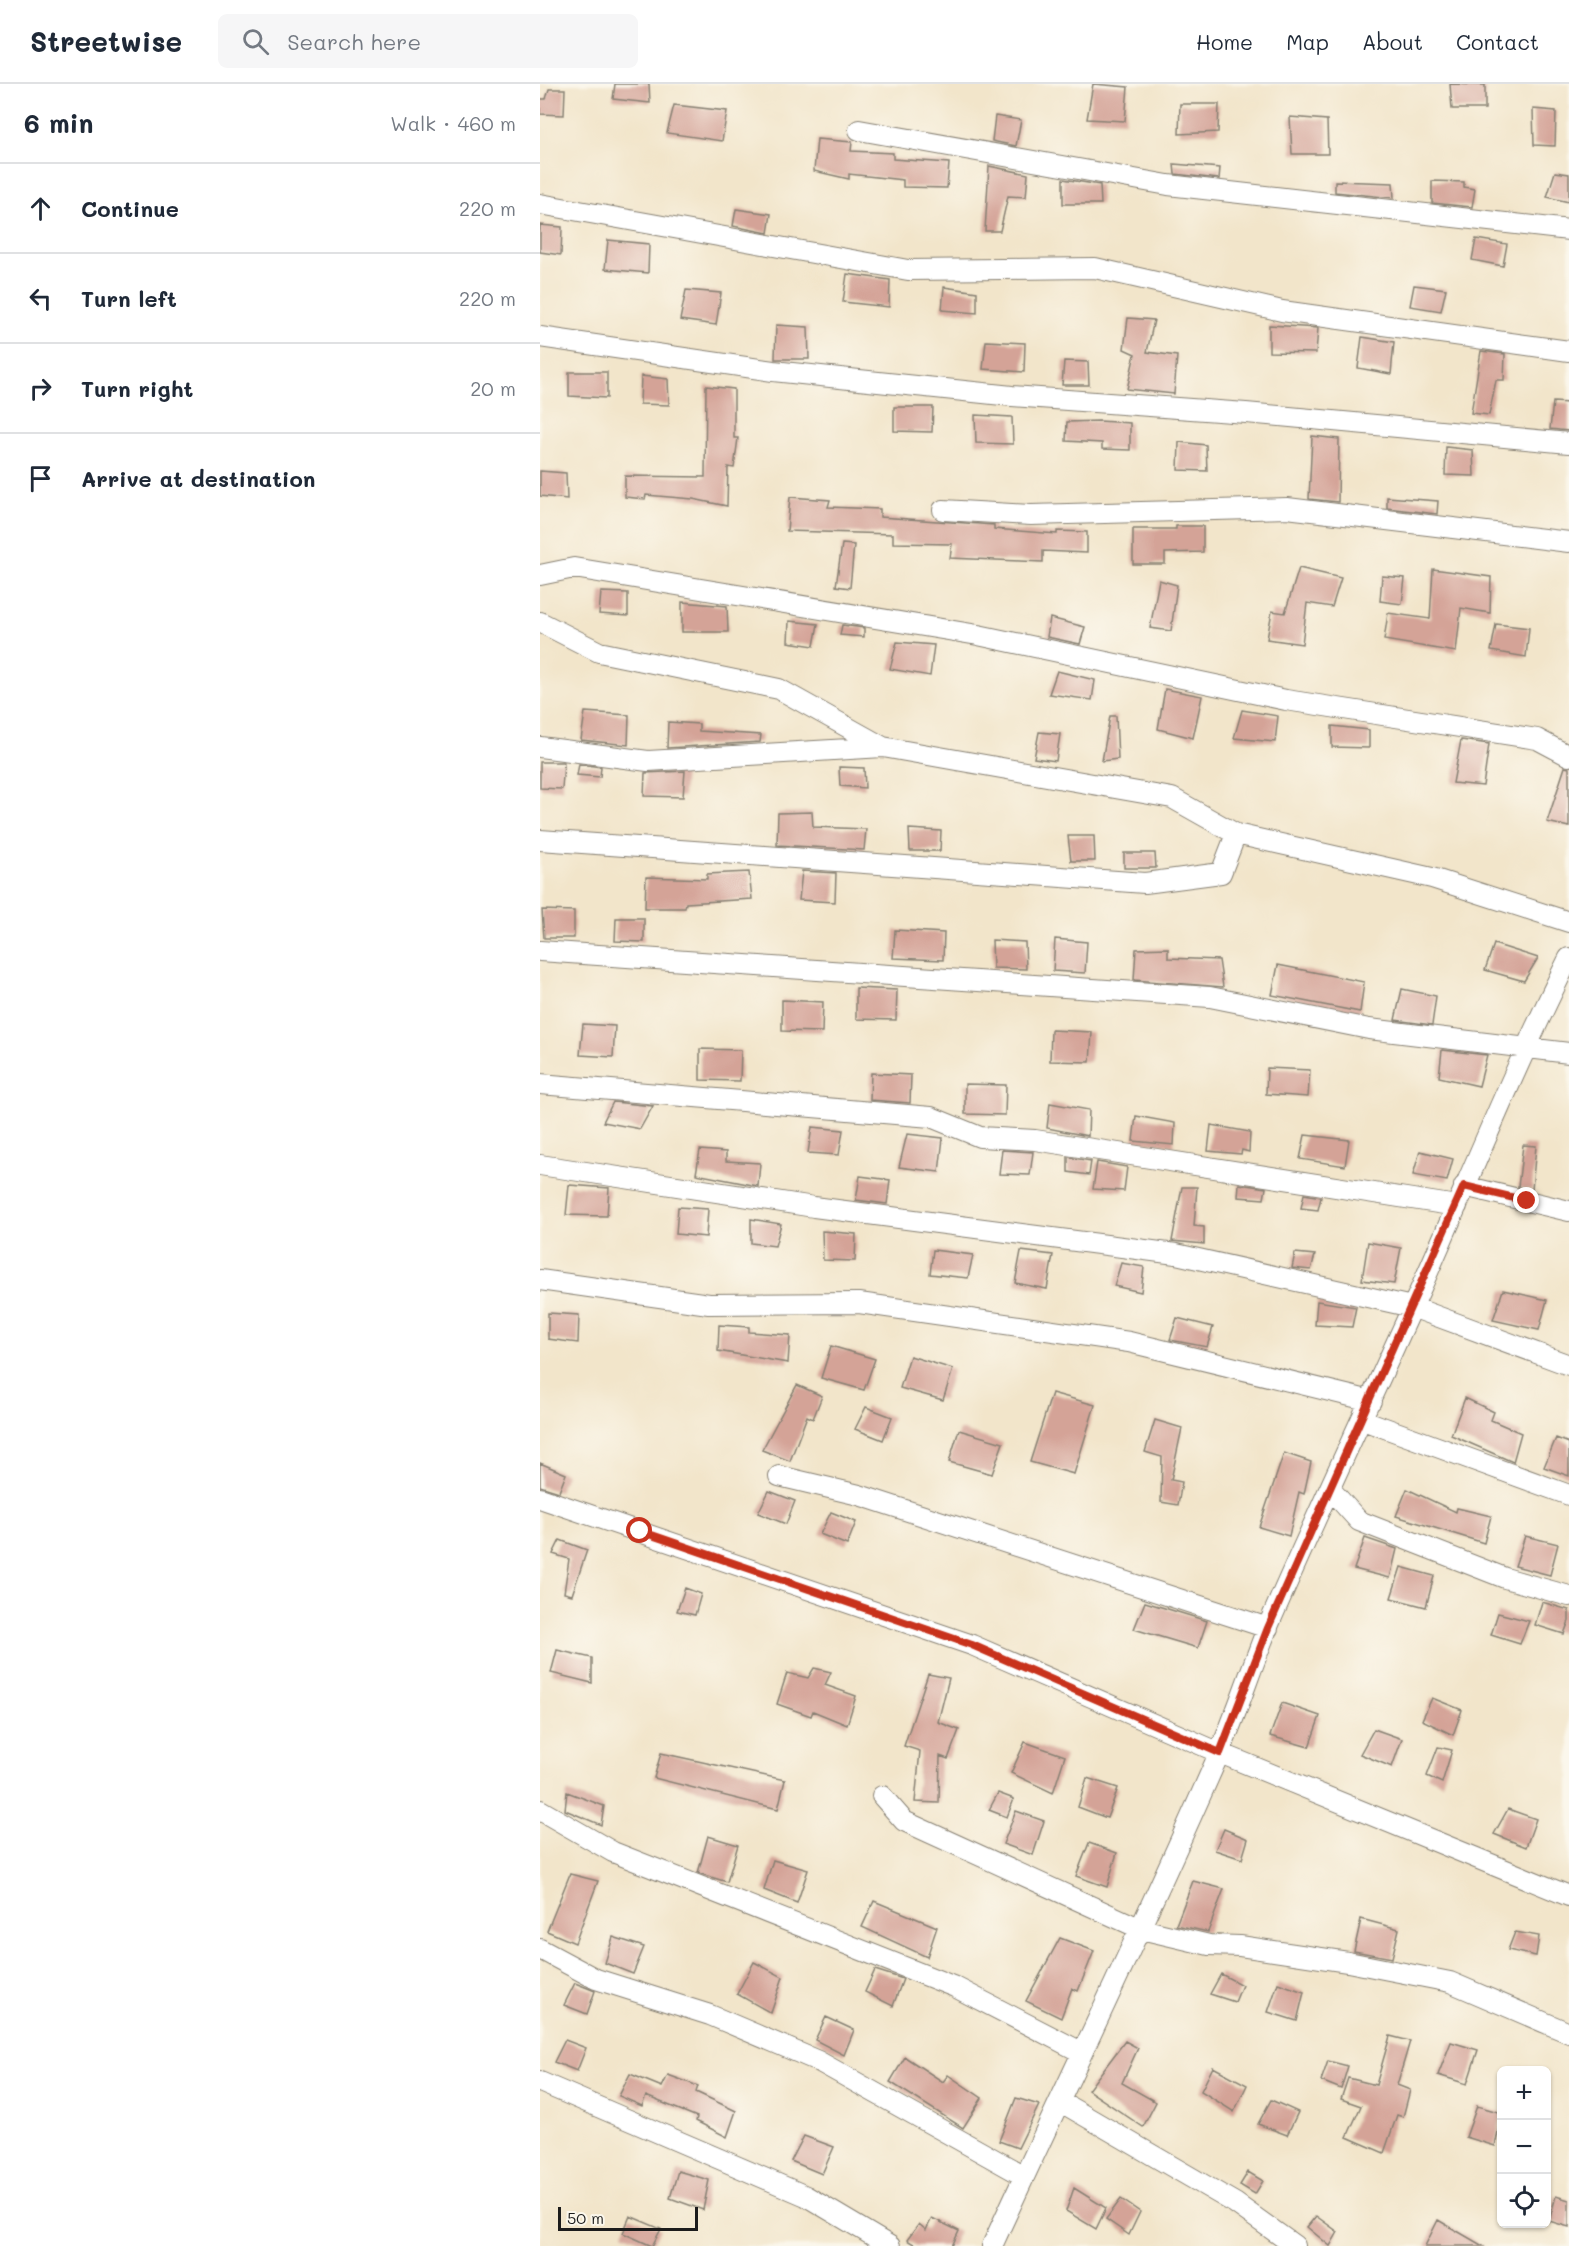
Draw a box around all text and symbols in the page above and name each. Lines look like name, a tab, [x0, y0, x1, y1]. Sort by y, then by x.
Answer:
search box	[218, 14, 638, 68]
text: Streetwise	[30, 23, 182, 59]
icon: search	[239, 25, 272, 58]
text: Search here	[287, 27, 421, 56]
text: Home	[1196, 28, 1253, 55]
text: Map	[1286, 28, 1329, 55]
text: About	[1362, 28, 1423, 55]
text: Contact	[1456, 28, 1539, 55]
text: 6 min	[24, 106, 93, 140]
text: Walk · 460 m	[390, 110, 516, 136]
icon: ahead	[24, 192, 57, 225]
text: Continue	[81, 194, 179, 223]
text: 220 m	[459, 195, 516, 221]
icon: left	[24, 282, 57, 315]
text: Turn left	[81, 284, 177, 313]
text: 220 m	[459, 285, 516, 311]
icon: right	[24, 372, 57, 405]
text: Turn right	[81, 374, 193, 403]
text: 20 m	[470, 375, 516, 401]
icon: arrive	[24, 462, 57, 495]
text: Arrive at destination	[81, 464, 316, 493]
route end	[1513, 1187, 1539, 1213]
route start	[626, 1517, 652, 1543]
map controls	[1497, 2066, 1551, 2228]
button: +	[1497, 2066, 1551, 2120]
button: −	[1497, 2120, 1551, 2174]
button: locate	[1497, 2174, 1551, 2228]
scale bar	[558, 2204, 698, 2232]
text: 50 m	[567, 2207, 604, 2228]

